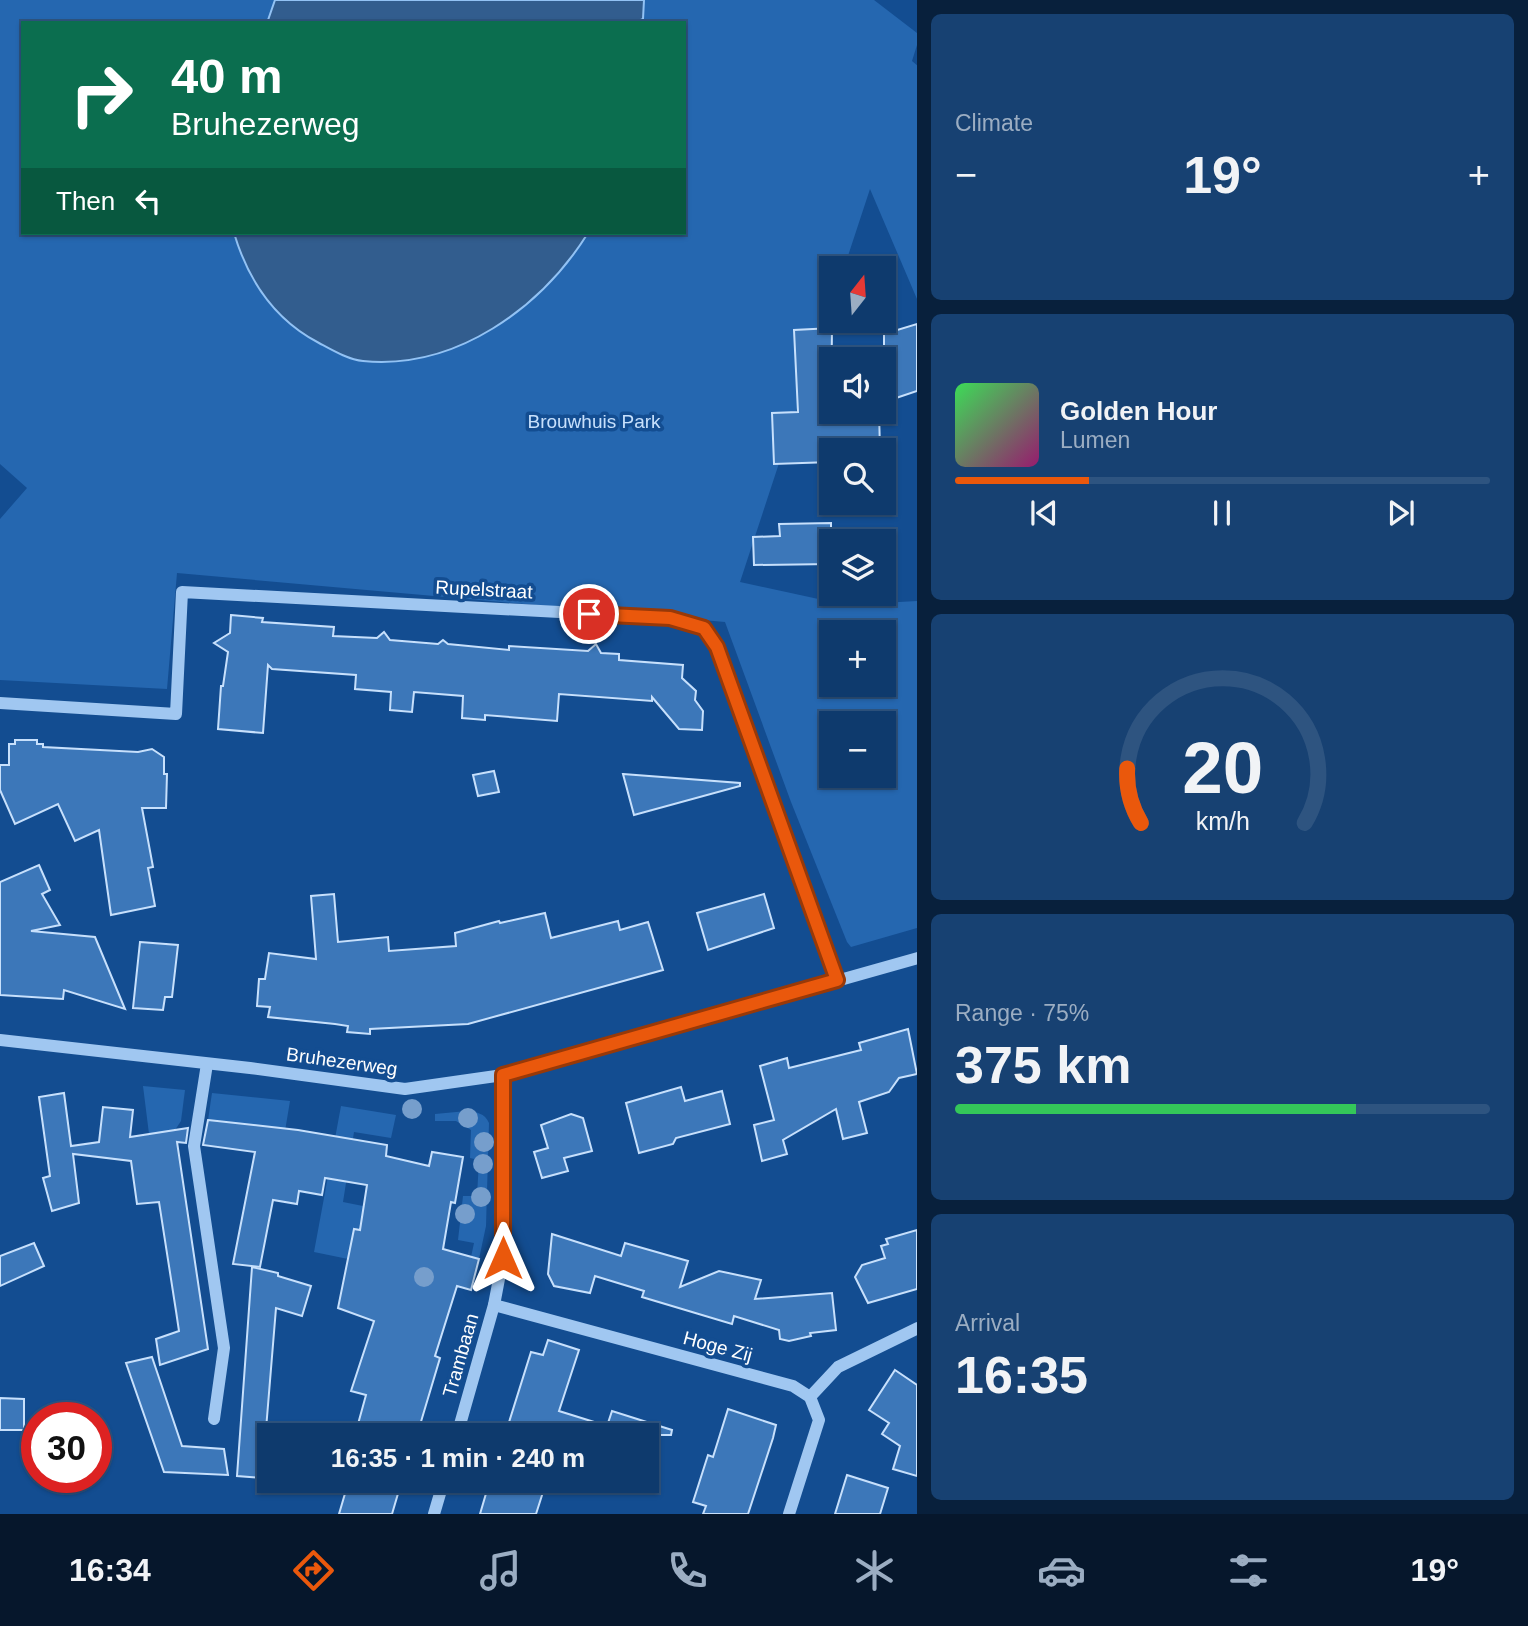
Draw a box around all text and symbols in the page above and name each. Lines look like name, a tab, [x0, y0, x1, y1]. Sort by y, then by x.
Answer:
icon: right	[56, 49, 147, 140]
text: 40 m	[171, 49, 283, 103]
text: Bruhezerweg	[171, 106, 360, 142]
text: Climate	[955, 110, 1033, 136]
text: 19°	[1183, 146, 1262, 204]
text: −	[955, 154, 977, 196]
text: +	[1468, 154, 1490, 196]
icon: left	[129, 182, 167, 220]
text: Then	[56, 186, 115, 216]
north arrow	[819, 256, 896, 332]
map controls	[819, 256, 896, 788]
button: sound	[819, 347, 896, 424]
text: Golden Hour	[1060, 396, 1217, 426]
park label: Brouwhuis Park	[527, 411, 661, 432]
text: Lumen	[1060, 427, 1130, 453]
button: search	[819, 438, 896, 515]
icon: previous	[1025, 494, 1063, 532]
icon: pause	[1203, 494, 1241, 532]
icon: next	[1382, 494, 1420, 532]
button: layers	[819, 529, 896, 606]
street label: Rupelstraat	[435, 576, 534, 603]
pin	[559, 584, 619, 644]
icon: arrive	[570, 595, 608, 633]
button: +	[819, 620, 896, 697]
button: −	[819, 711, 896, 788]
text: 20	[1182, 727, 1263, 808]
text: km/h	[1195, 807, 1250, 835]
text: Range · 75%	[955, 1000, 1089, 1026]
text: 375 km	[955, 1036, 1131, 1094]
street label: Bruhezerweg	[285, 1043, 399, 1080]
position arrow	[466, 1221, 540, 1295]
text: Arrival	[955, 1310, 1020, 1336]
street label: Trambaan	[439, 1311, 482, 1399]
street label: Hoge Zij	[681, 1327, 755, 1366]
text: 16:35	[955, 1346, 1088, 1404]
speed limit sign: 30	[21, 1402, 112, 1493]
text: 16:35 · 1 min · 240 m	[331, 1443, 585, 1473]
icon: directions	[289, 1546, 338, 1595]
icon: music	[476, 1546, 525, 1595]
icon: phone	[663, 1546, 712, 1595]
icon: climate	[850, 1546, 899, 1595]
icon: car	[1037, 1546, 1086, 1595]
icon: filters	[1224, 1546, 1273, 1595]
text: 16:34	[69, 1552, 151, 1588]
text: 19°	[1411, 1552, 1459, 1588]

